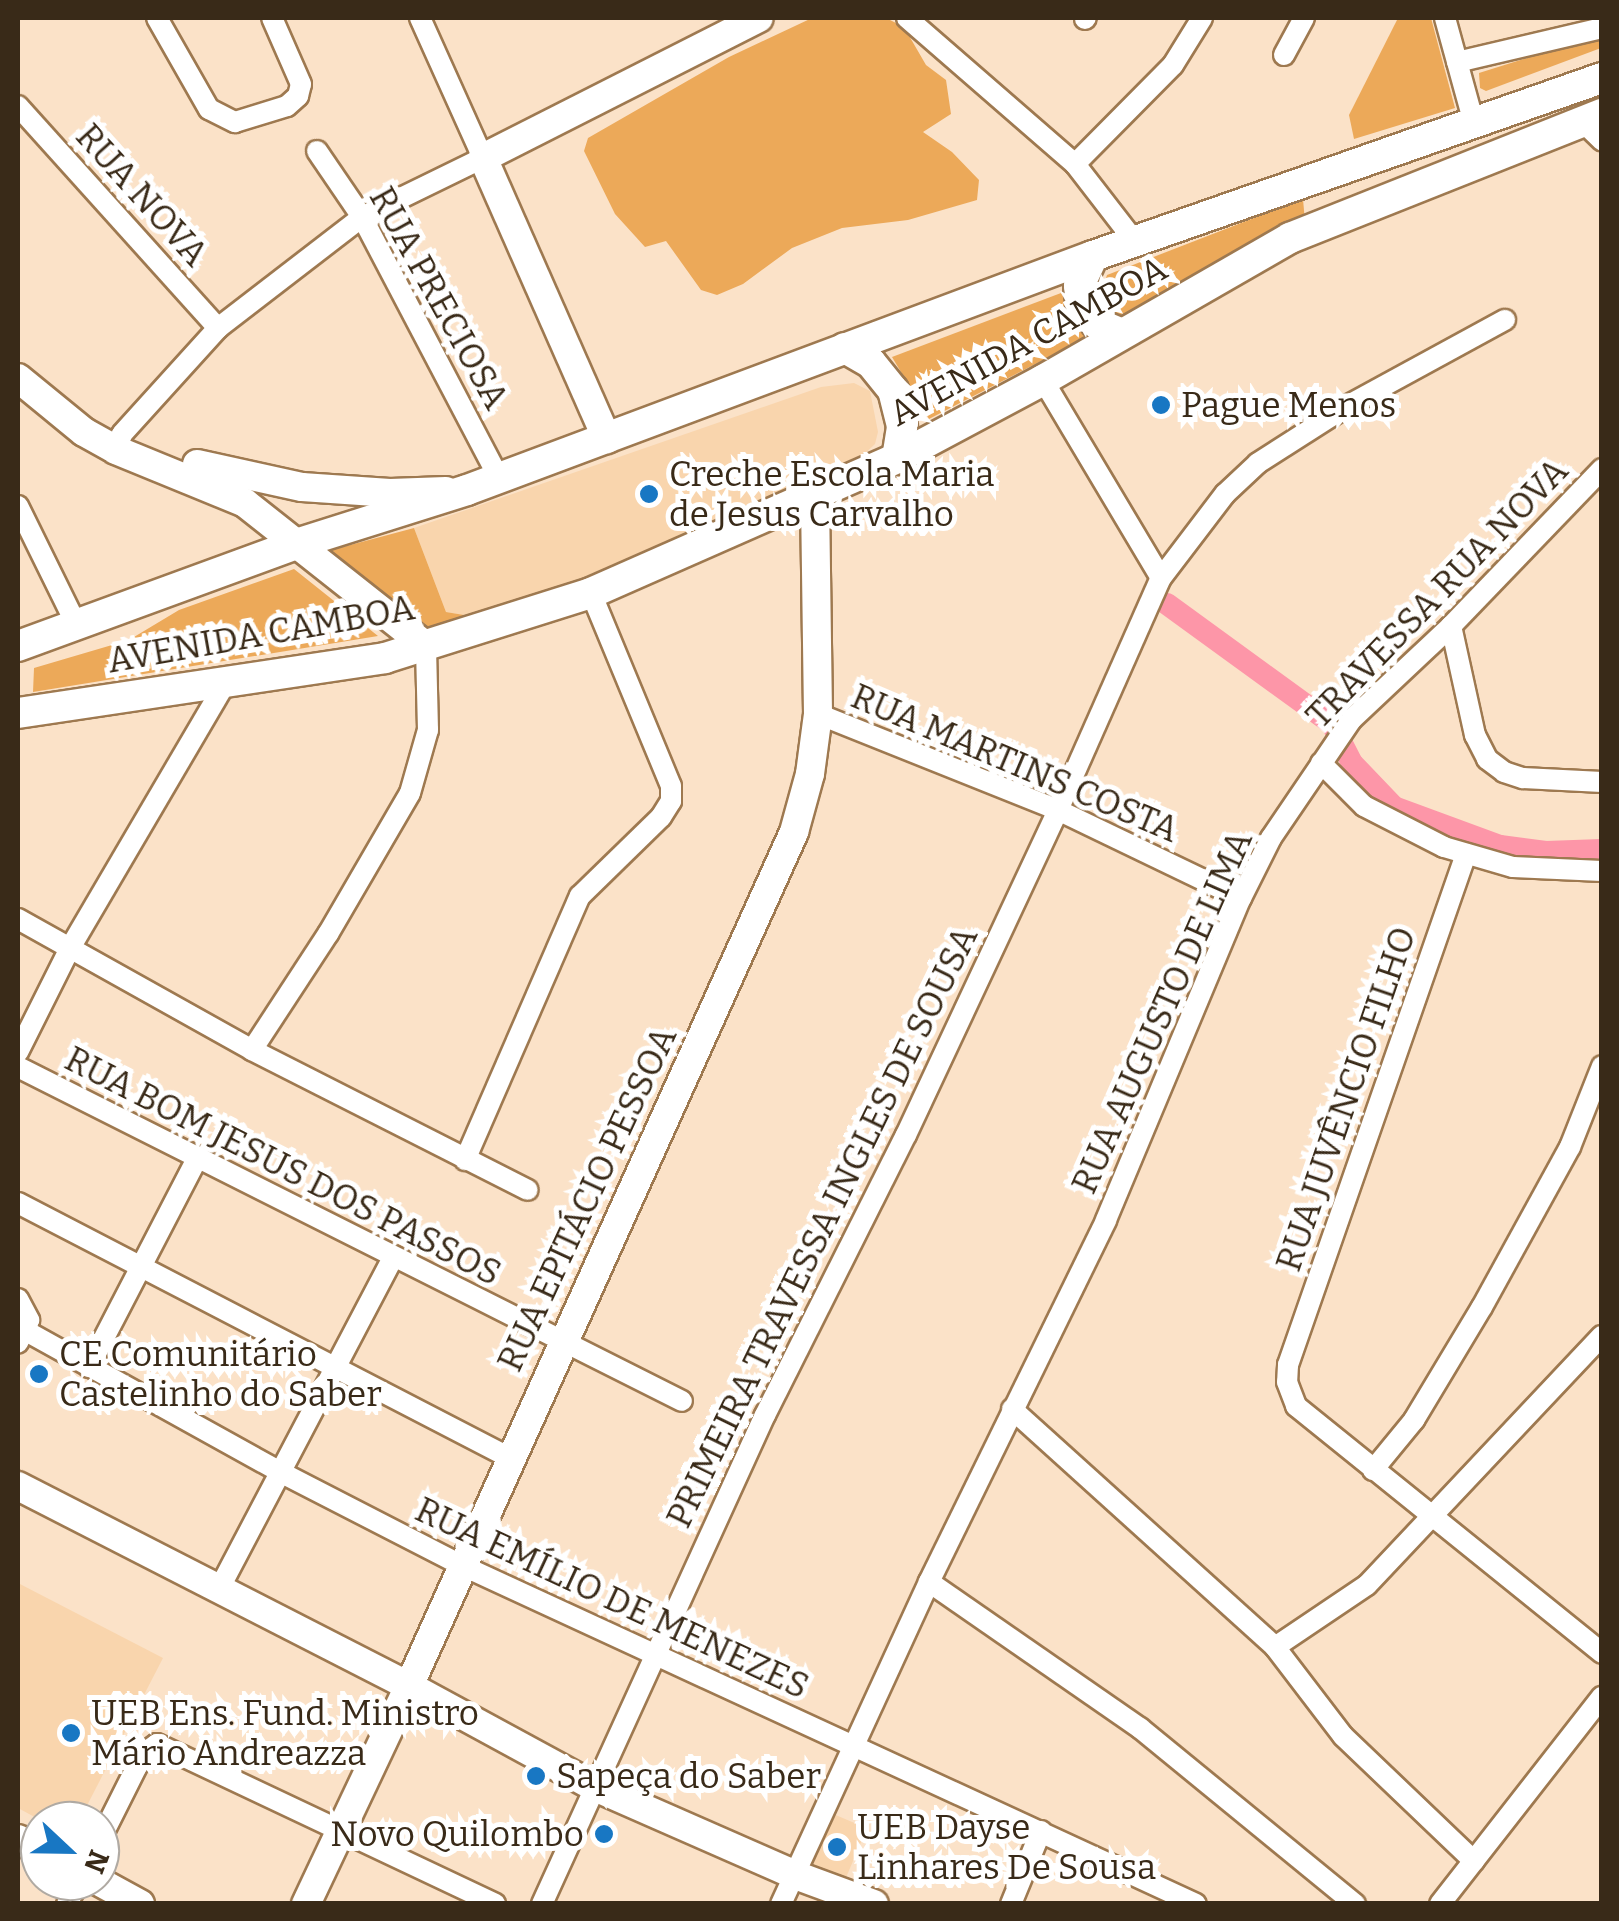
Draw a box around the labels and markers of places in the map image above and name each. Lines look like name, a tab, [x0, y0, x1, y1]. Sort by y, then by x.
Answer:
place label: Pague Menos	[1181, 384, 1396, 426]
marker: Pague Menos	[1150, 394, 1172, 416]
place label: Creche Escola Maria de Jesus Carvalho	[669, 453, 994, 535]
marker: Creche Escola Maria de Jesus Carvalho	[638, 483, 660, 505]
place label: CE Comunitário Castelinho do Saber	[59, 1333, 382, 1415]
marker: CE Comunitário Castelinho do Saber	[28, 1363, 50, 1385]
place label: UEB Ens. Fund. Ministro Mário Andreazza	[91, 1692, 479, 1774]
marker: UEB Ens. Fund. Ministro Mário Andreazza	[60, 1722, 82, 1744]
place label: Sapeça do Saber	[556, 1755, 821, 1797]
marker: Sapeça do Saber	[525, 1765, 547, 1787]
place label: UEB Dayse Linhares De Sousa	[857, 1806, 1156, 1888]
place label: Novo Quilombo	[330, 1813, 584, 1855]
marker: Novo Quilombo	[593, 1823, 615, 1845]
marker: UEB Dayse Linhares De Sousa	[826, 1836, 848, 1858]

